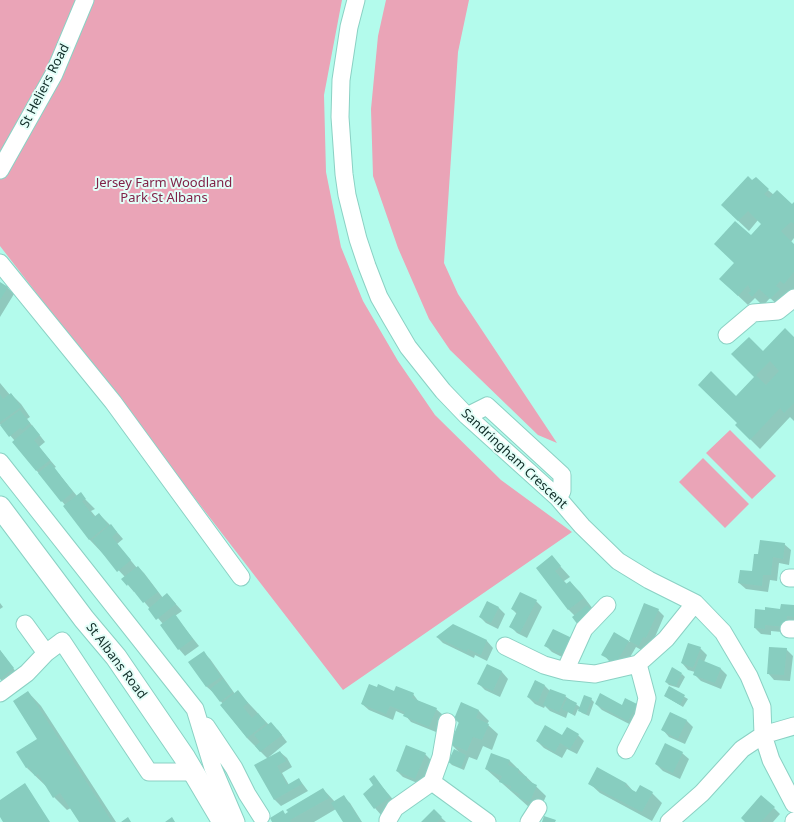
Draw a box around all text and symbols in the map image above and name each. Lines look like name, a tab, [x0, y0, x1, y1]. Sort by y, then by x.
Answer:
street label: St Heliers Road	[17, 41, 73, 131]
park label: Jersey Farm Woodland Park St Albans	[96, 175, 232, 206]
street label: Sandringham Crescent	[458, 406, 570, 512]
street label: St Albans Road	[82, 620, 150, 702]

